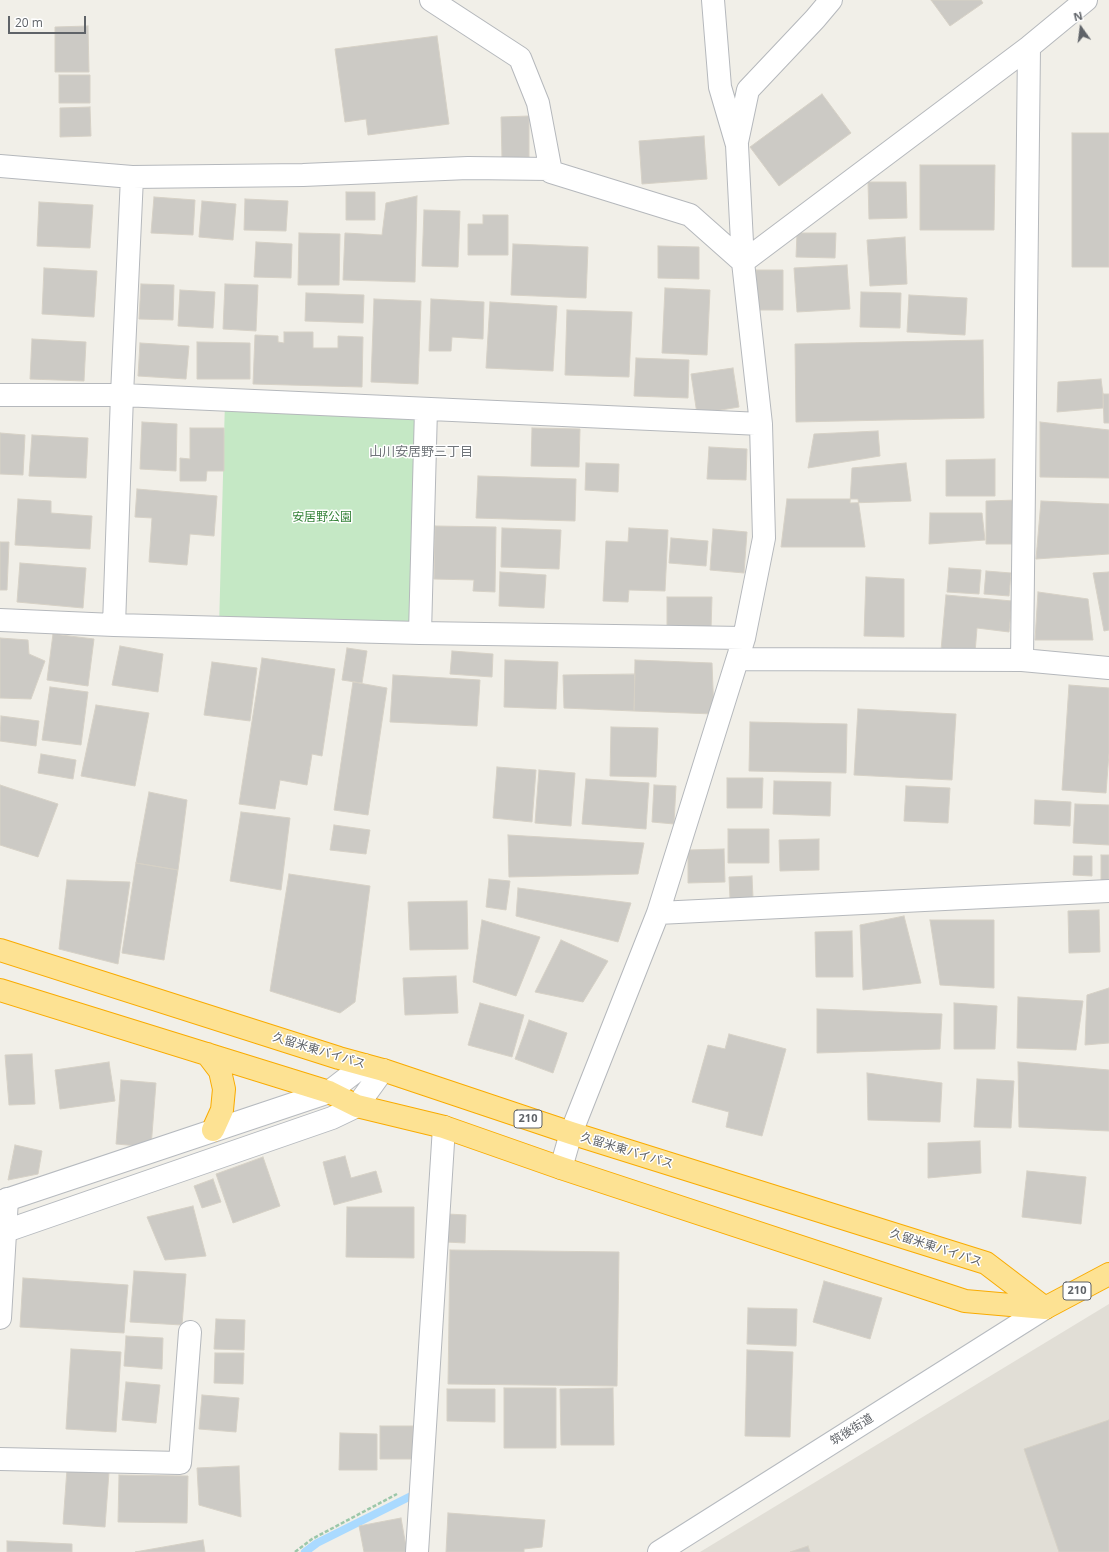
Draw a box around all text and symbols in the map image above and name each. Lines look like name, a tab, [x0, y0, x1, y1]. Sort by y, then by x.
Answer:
scale bar	[10, 8, 88, 34]
north arrow	[1061, 8, 1101, 48]
text: N	[1072, 8, 1084, 24]
text: 20 m	[15, 14, 43, 31]
district label: 山川安居野三丁目	[369, 444, 473, 460]
park label: 安居野公園	[292, 511, 352, 525]
street label: 久留米東バイパス	[271, 1030, 367, 1072]
road number: 210	[514, 1110, 542, 1128]
street label: 久留米東バイパス	[579, 1130, 675, 1172]
street label: 久留米東バイパス	[888, 1226, 984, 1270]
road number: 210	[1063, 1282, 1091, 1300]
street label: 筑後街道	[828, 1411, 876, 1449]

